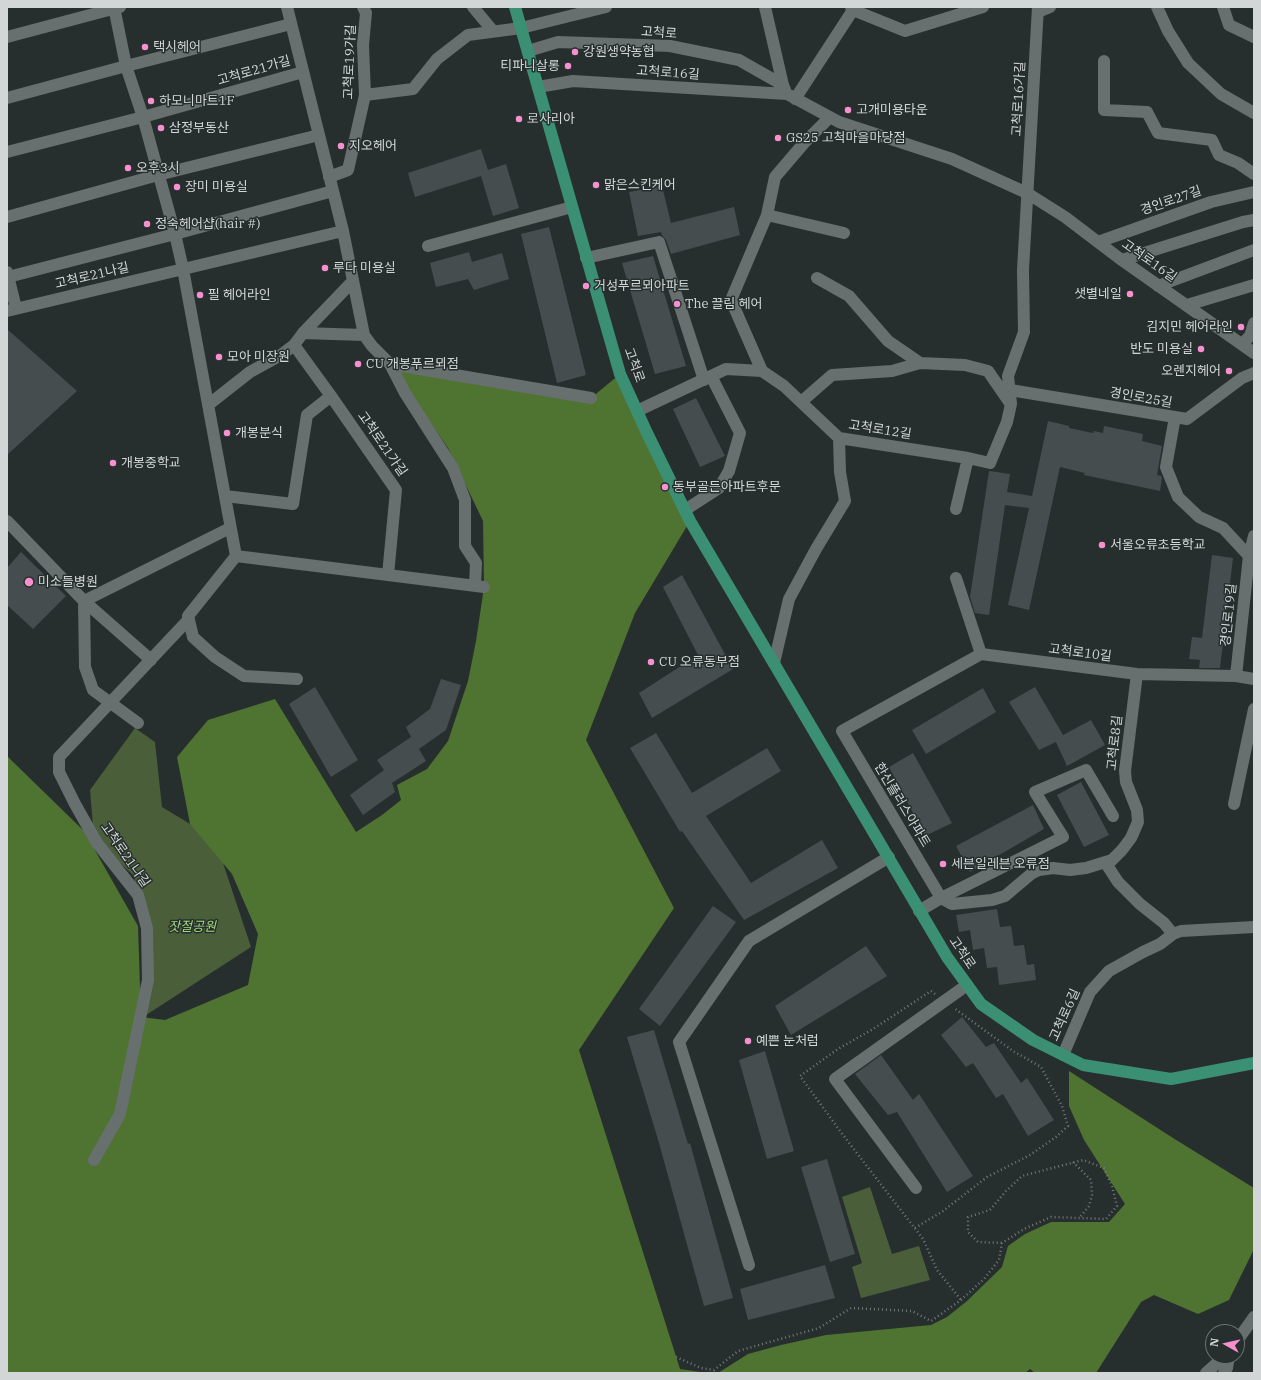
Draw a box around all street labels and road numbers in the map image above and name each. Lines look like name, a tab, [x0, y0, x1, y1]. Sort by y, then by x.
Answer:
street label: 고척로19가길	[341, 24, 359, 100]
street label: 고척로	[641, 24, 677, 42]
street label: 고척로21가길	[216, 53, 292, 89]
street label: 고척로16가길	[1009, 61, 1029, 137]
street label: 고척로16길	[636, 63, 700, 83]
street label: 경인로27길	[1138, 183, 1204, 219]
street label: 고척로16길	[1119, 236, 1179, 286]
street label: 고척로21나길	[54, 260, 130, 292]
street label: 고척로	[621, 345, 647, 385]
street label: 경인로25길	[1108, 385, 1174, 411]
street label: 고척로21가길	[354, 409, 410, 479]
street label: 고척로12길	[847, 417, 913, 443]
street label: 경인로19길	[1218, 583, 1240, 647]
street label: 고척로10길	[1048, 641, 1112, 665]
street label: 고척로8길	[1104, 715, 1126, 771]
street label: 한신플러스아파트	[871, 760, 933, 850]
street label: 고척로21나길	[97, 820, 153, 890]
street label: 고척로	[946, 934, 978, 972]
street label: 고척로6길	[1047, 986, 1083, 1044]

